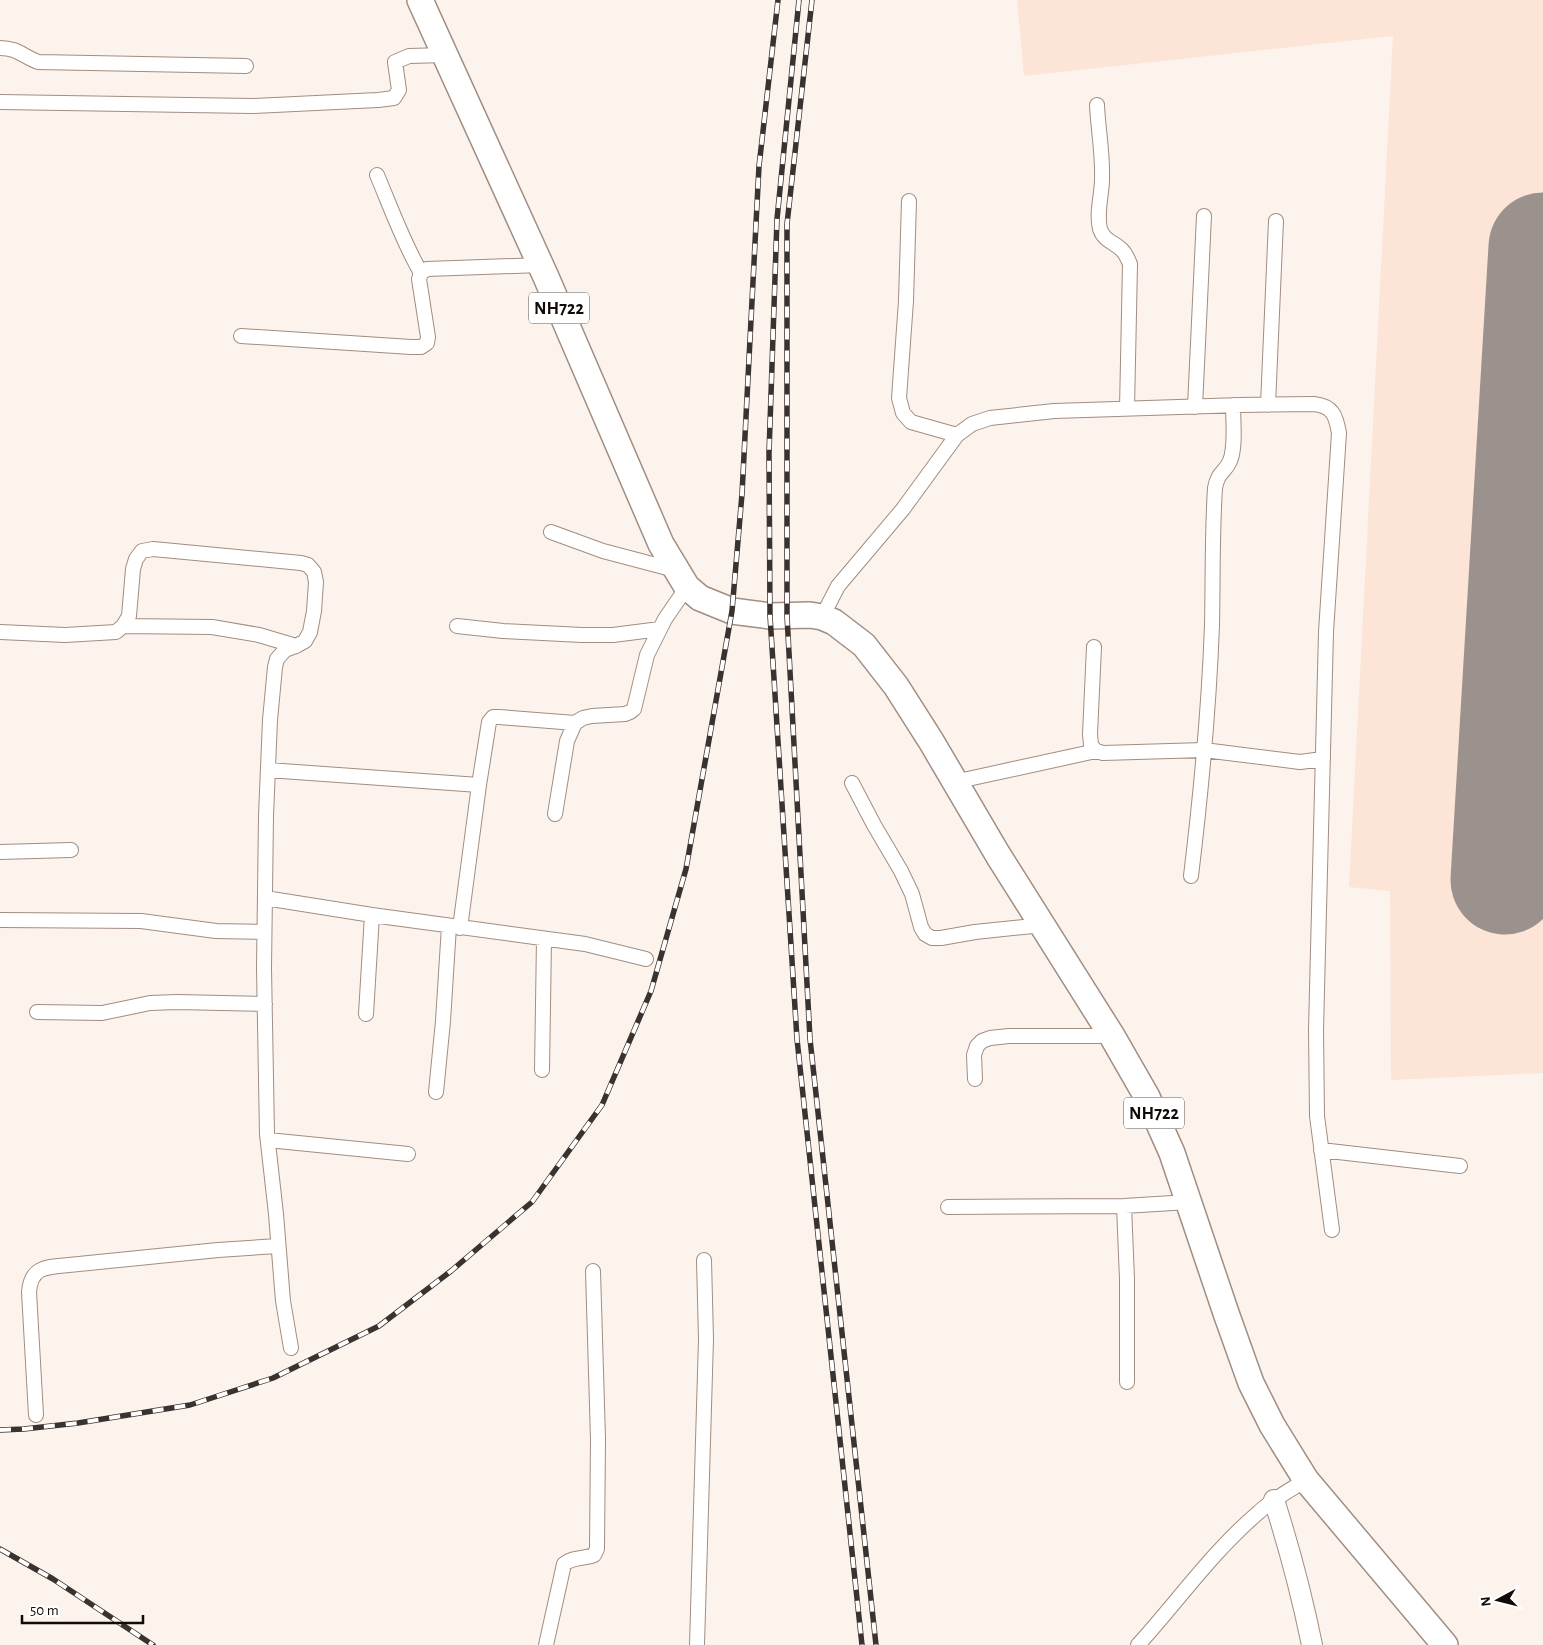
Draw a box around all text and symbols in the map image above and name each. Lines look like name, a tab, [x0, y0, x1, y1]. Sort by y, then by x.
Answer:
road number: NH722	[529, 292, 589, 324]
road number: NH722	[1124, 1098, 1184, 1128]
north arrow	[1473, 1575, 1523, 1625]
scale bar	[22, 1592, 144, 1624]
text: N	[1479, 1596, 1494, 1607]
text: 50 m	[30, 1603, 59, 1618]

